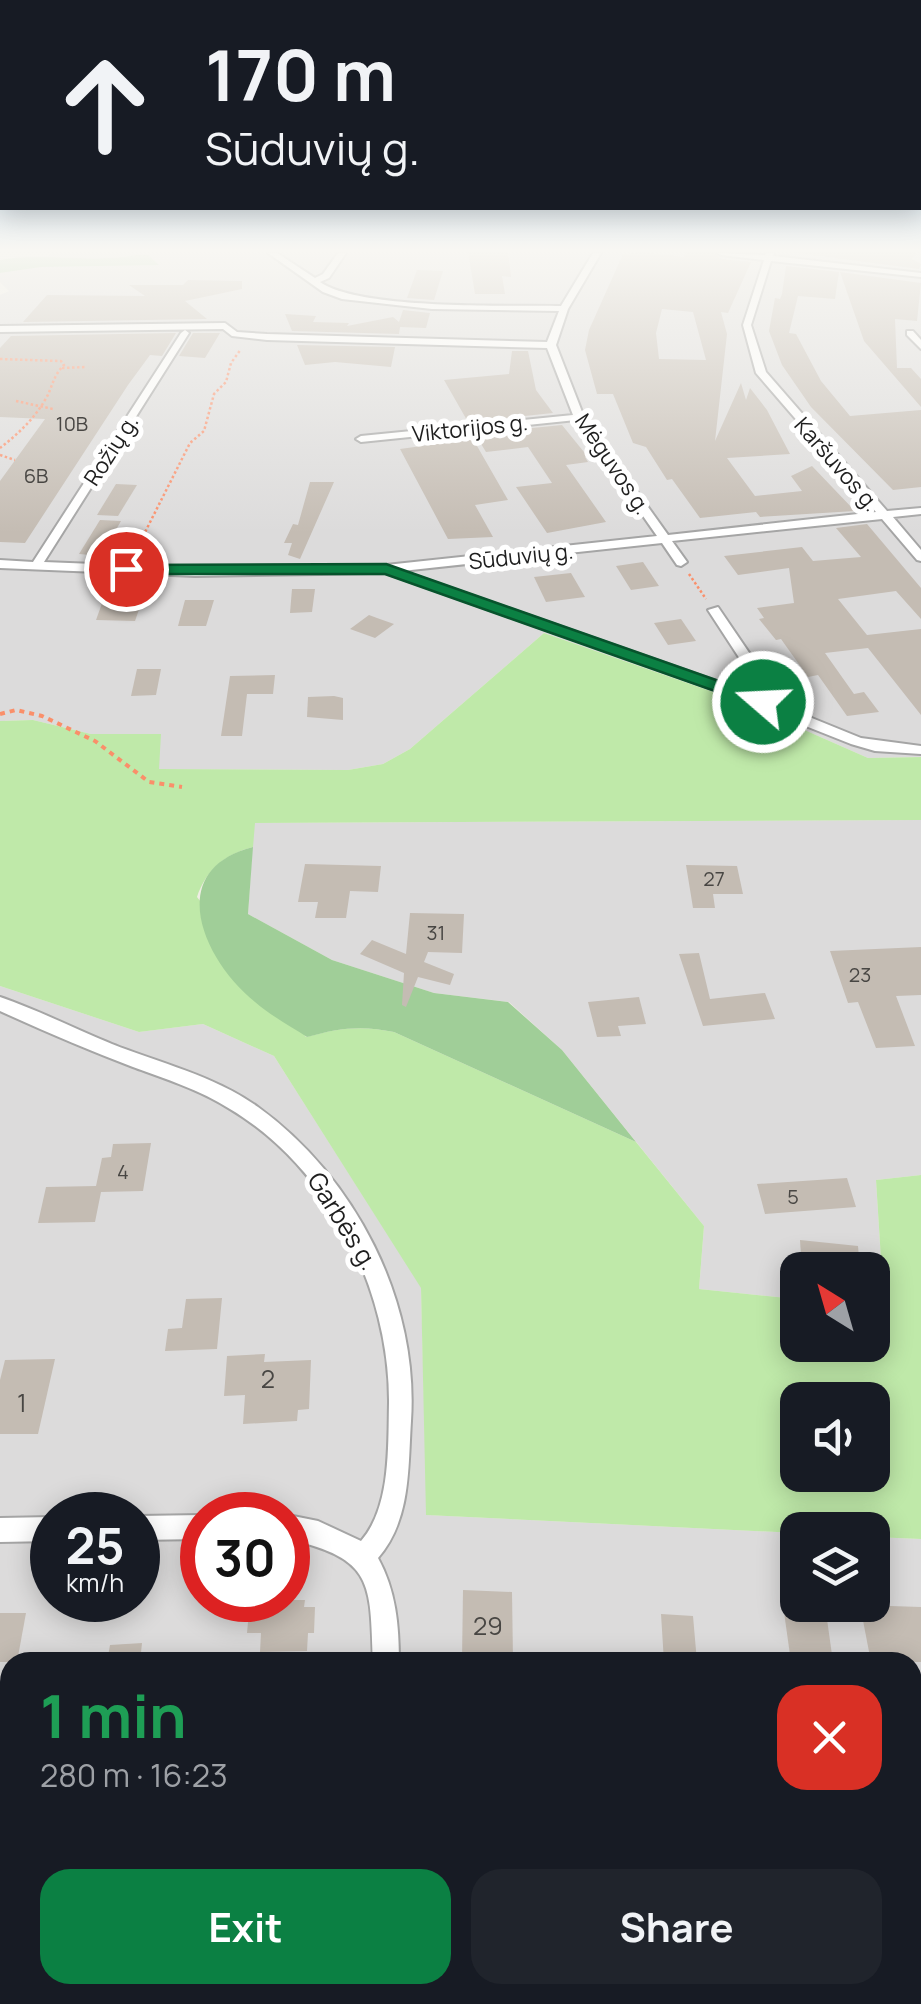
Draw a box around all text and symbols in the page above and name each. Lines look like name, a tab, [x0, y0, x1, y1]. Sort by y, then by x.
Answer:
text: 170 m	[205, 26, 396, 122]
icon: ahead	[40, 40, 170, 170]
text: Sūduvių g.	[205, 117, 420, 179]
street label: Viktorijos g.	[411, 407, 529, 449]
street label: Mėguvos g.	[568, 408, 658, 520]
street label: Rožių g.	[77, 409, 145, 491]
house number: 10B	[56, 410, 88, 437]
street label: Karšuvos g.	[788, 411, 886, 517]
house number: 6B	[24, 462, 48, 489]
pin	[84, 527, 169, 612]
street label: Sūduvių g.	[467, 536, 575, 576]
icon: arrive	[99, 542, 154, 597]
position arrow	[711, 650, 815, 754]
house number: 27	[703, 865, 725, 892]
house number: 31	[427, 919, 445, 946]
house number: 23	[849, 961, 871, 988]
house number: 4	[117, 1158, 129, 1185]
street label: Garbės g.	[300, 1165, 387, 1276]
house number: 5	[787, 1183, 799, 1210]
north arrow	[780, 1252, 890, 1362]
map controls	[780, 1252, 890, 1622]
house number: 2	[261, 1361, 275, 1396]
button: sound	[780, 1382, 890, 1492]
house number: 1	[17, 1385, 27, 1420]
speed limit sign: 30	[180, 1492, 310, 1622]
text: 25	[65, 1511, 125, 1579]
button: layers	[780, 1512, 890, 1622]
text: km/h	[66, 1565, 124, 1600]
house number: 29	[473, 1608, 503, 1643]
text: 1 min	[40, 1674, 187, 1756]
button: close	[777, 1685, 882, 1790]
text: 280 m · 16:23	[40, 1753, 228, 1797]
button: Exit	[40, 1869, 451, 1984]
button: Share	[471, 1869, 882, 1984]

